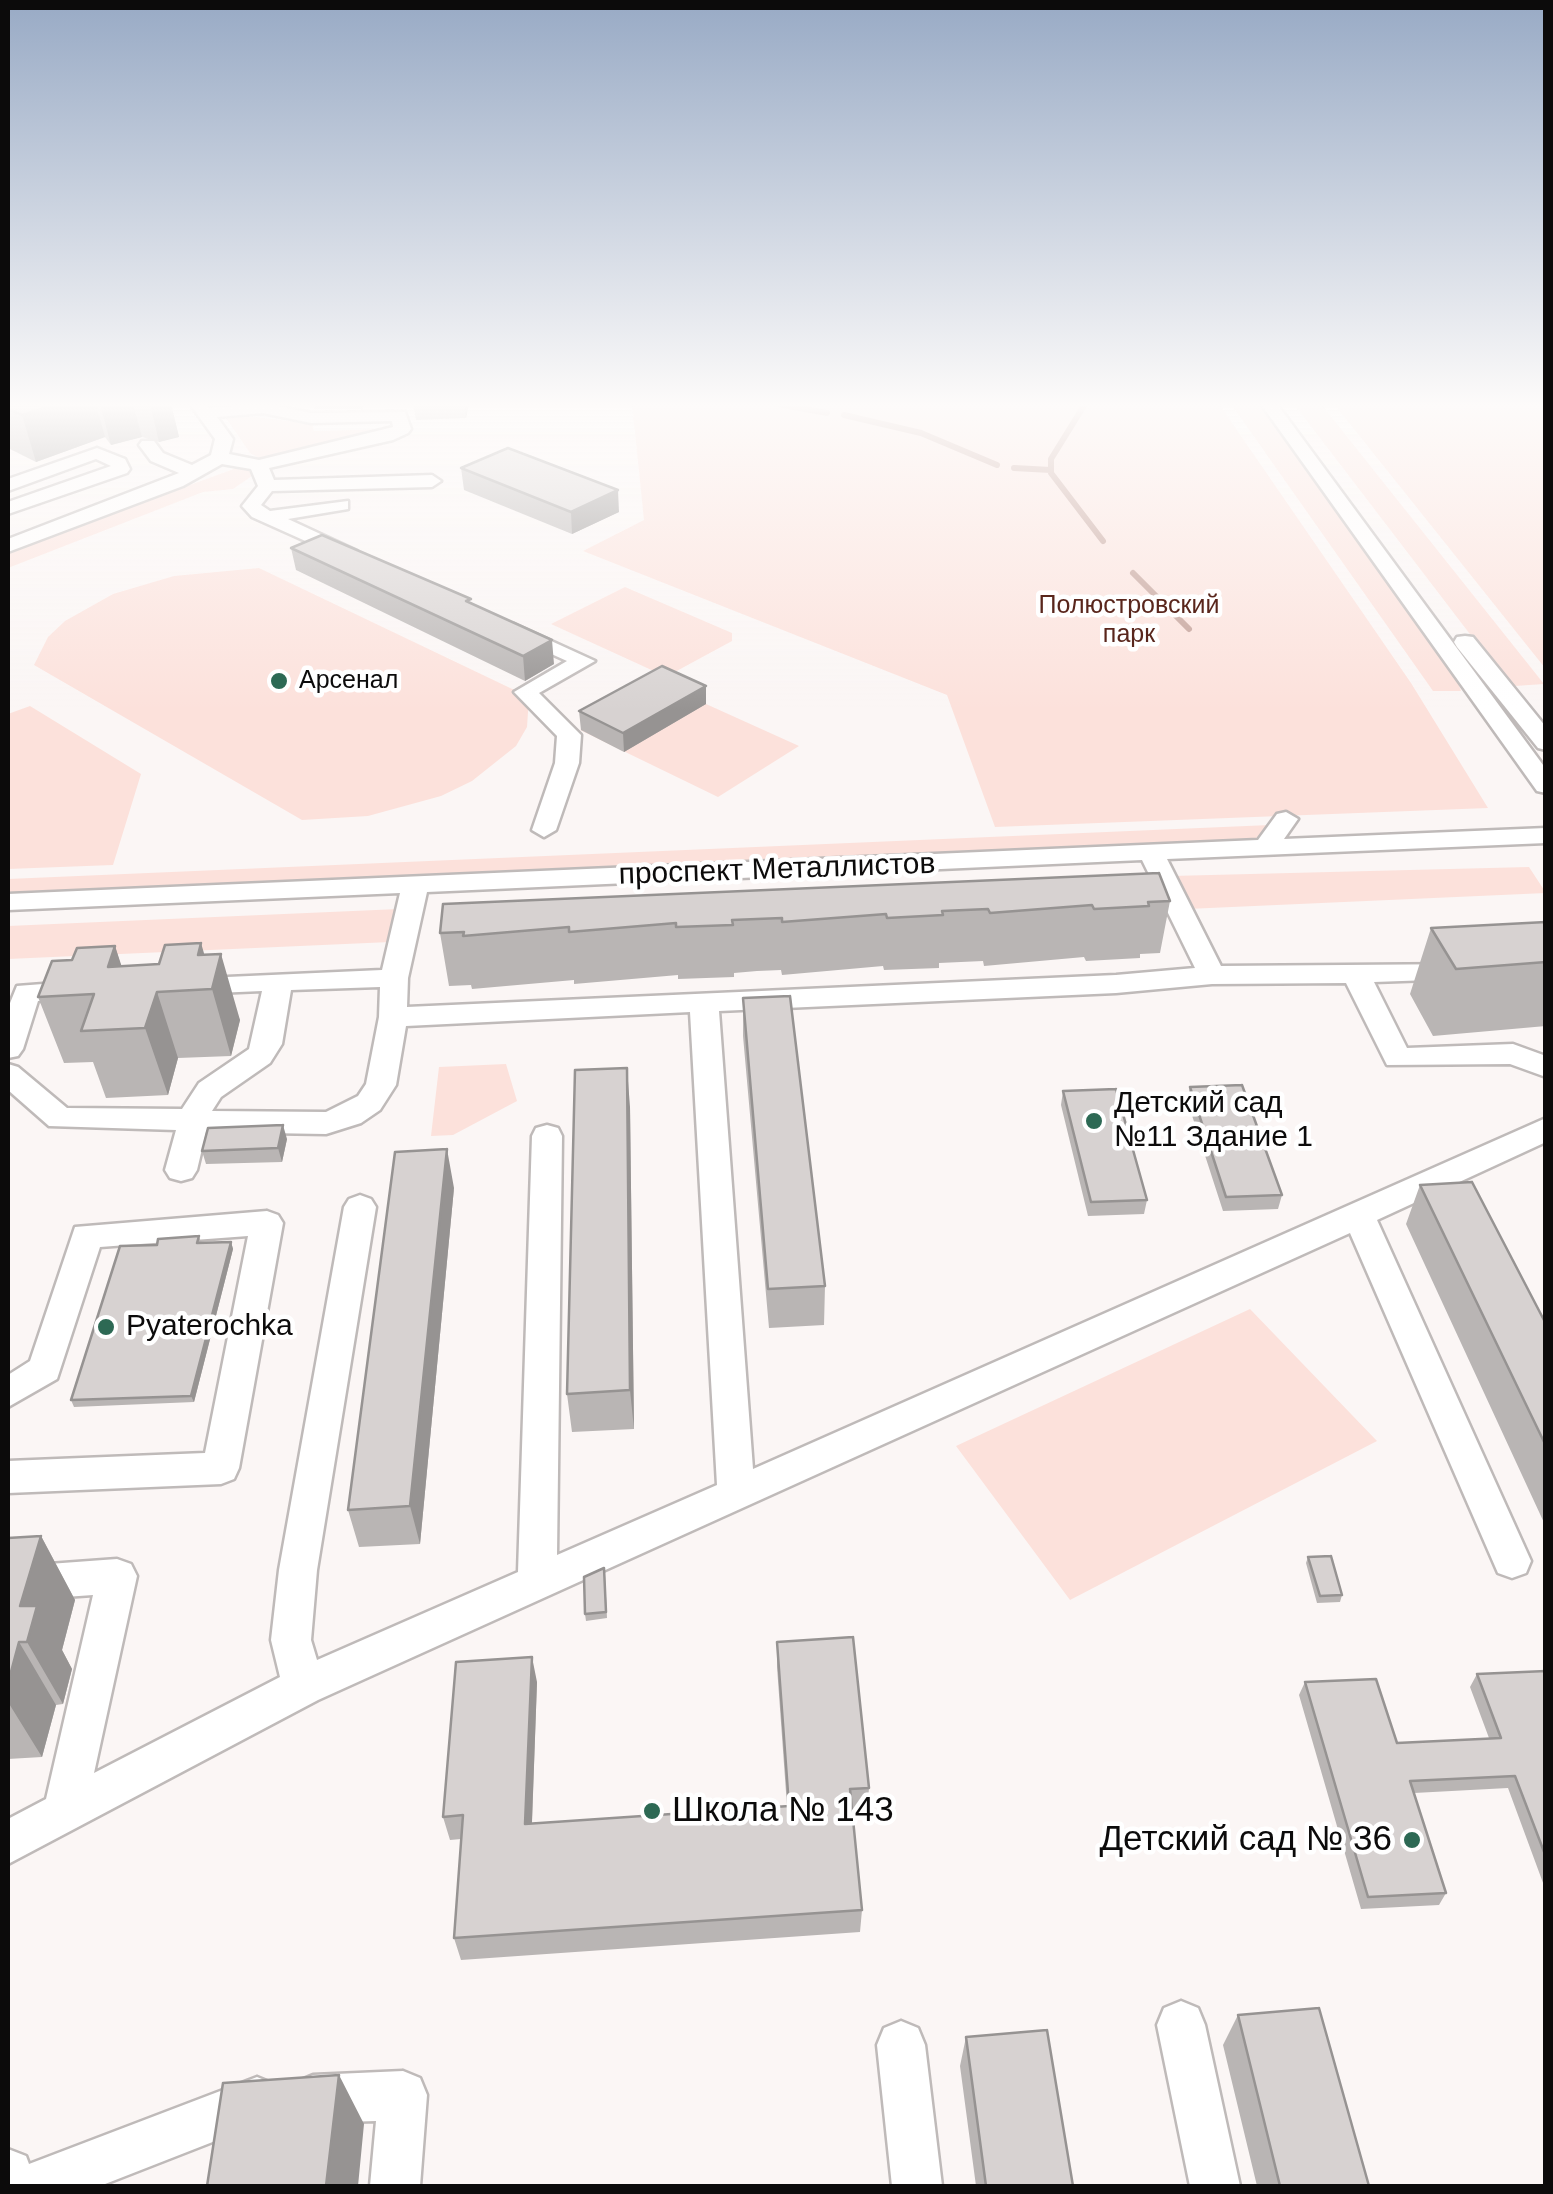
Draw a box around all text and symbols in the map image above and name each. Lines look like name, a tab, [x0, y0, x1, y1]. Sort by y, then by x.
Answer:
park label: Полюстровский парк	[1039, 591, 1219, 650]
place label: Арсенал	[299, 666, 398, 696]
marker: Арсенал	[268, 670, 290, 692]
street label: проспект Металлистов	[618, 846, 936, 894]
place label: Детский сад №11 Здание 1	[1114, 1086, 1313, 1156]
marker: Детский сад №11 Здание 1	[1083, 1110, 1105, 1132]
place label: Pyaterochka	[126, 1309, 293, 1345]
marker: Pyaterochka	[95, 1316, 117, 1338]
place label: Школа № 143	[672, 1790, 894, 1832]
marker: Школа № 143	[641, 1800, 663, 1822]
place label: Детский сад № 36	[1099, 1819, 1392, 1861]
marker: Детский сад № 36	[1401, 1829, 1423, 1851]

